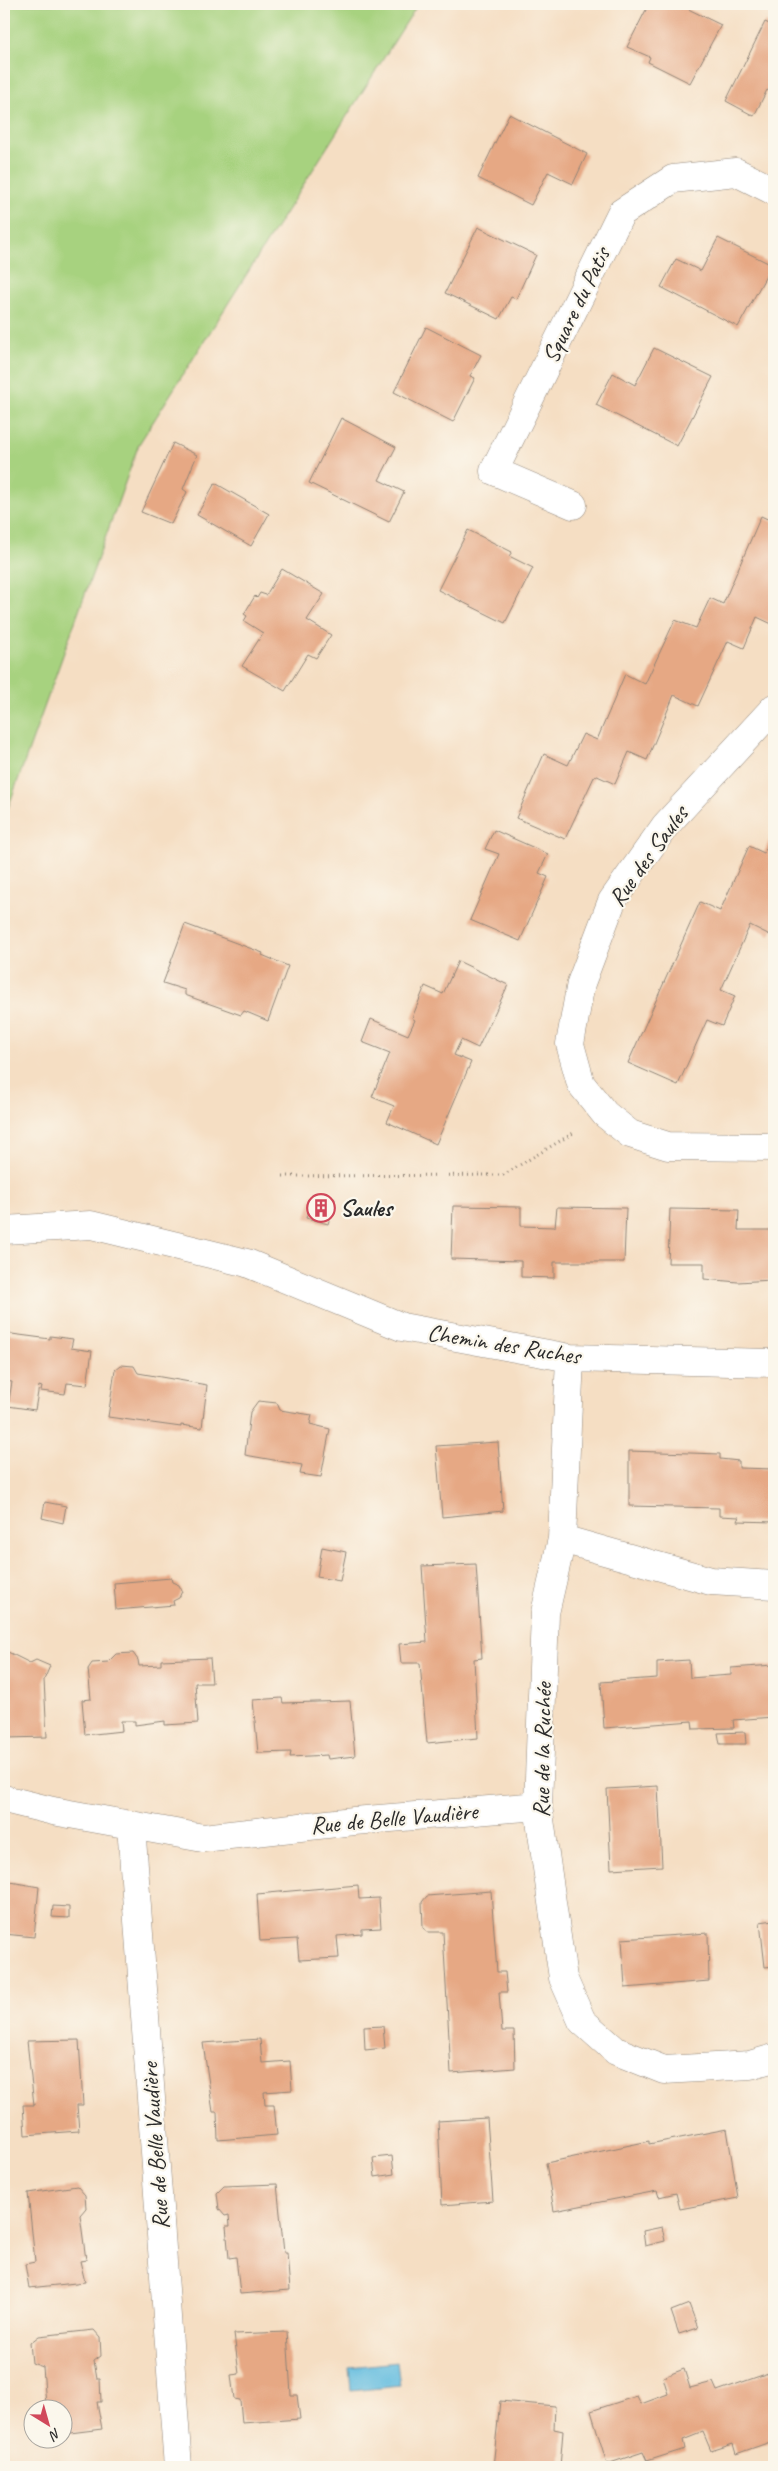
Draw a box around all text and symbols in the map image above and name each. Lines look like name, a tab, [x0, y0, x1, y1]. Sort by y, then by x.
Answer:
street label: Square du Patis	[535, 241, 618, 368]
street label: Rue des Saules	[602, 798, 696, 912]
building icon: Saules	[306, 1193, 336, 1223]
place label: Saules	[340, 1193, 395, 1223]
street label: Chemin des Ruches	[425, 1317, 584, 1371]
street label: Rue de la Ruchée	[526, 1680, 558, 1818]
street label: Rue de Belle Vaudière	[309, 1796, 481, 1840]
street label: Rue de Belle Vaudière	[134, 2059, 176, 2231]
north arrow	[22, 2398, 72, 2448]
text: N	[45, 2425, 64, 2445]

